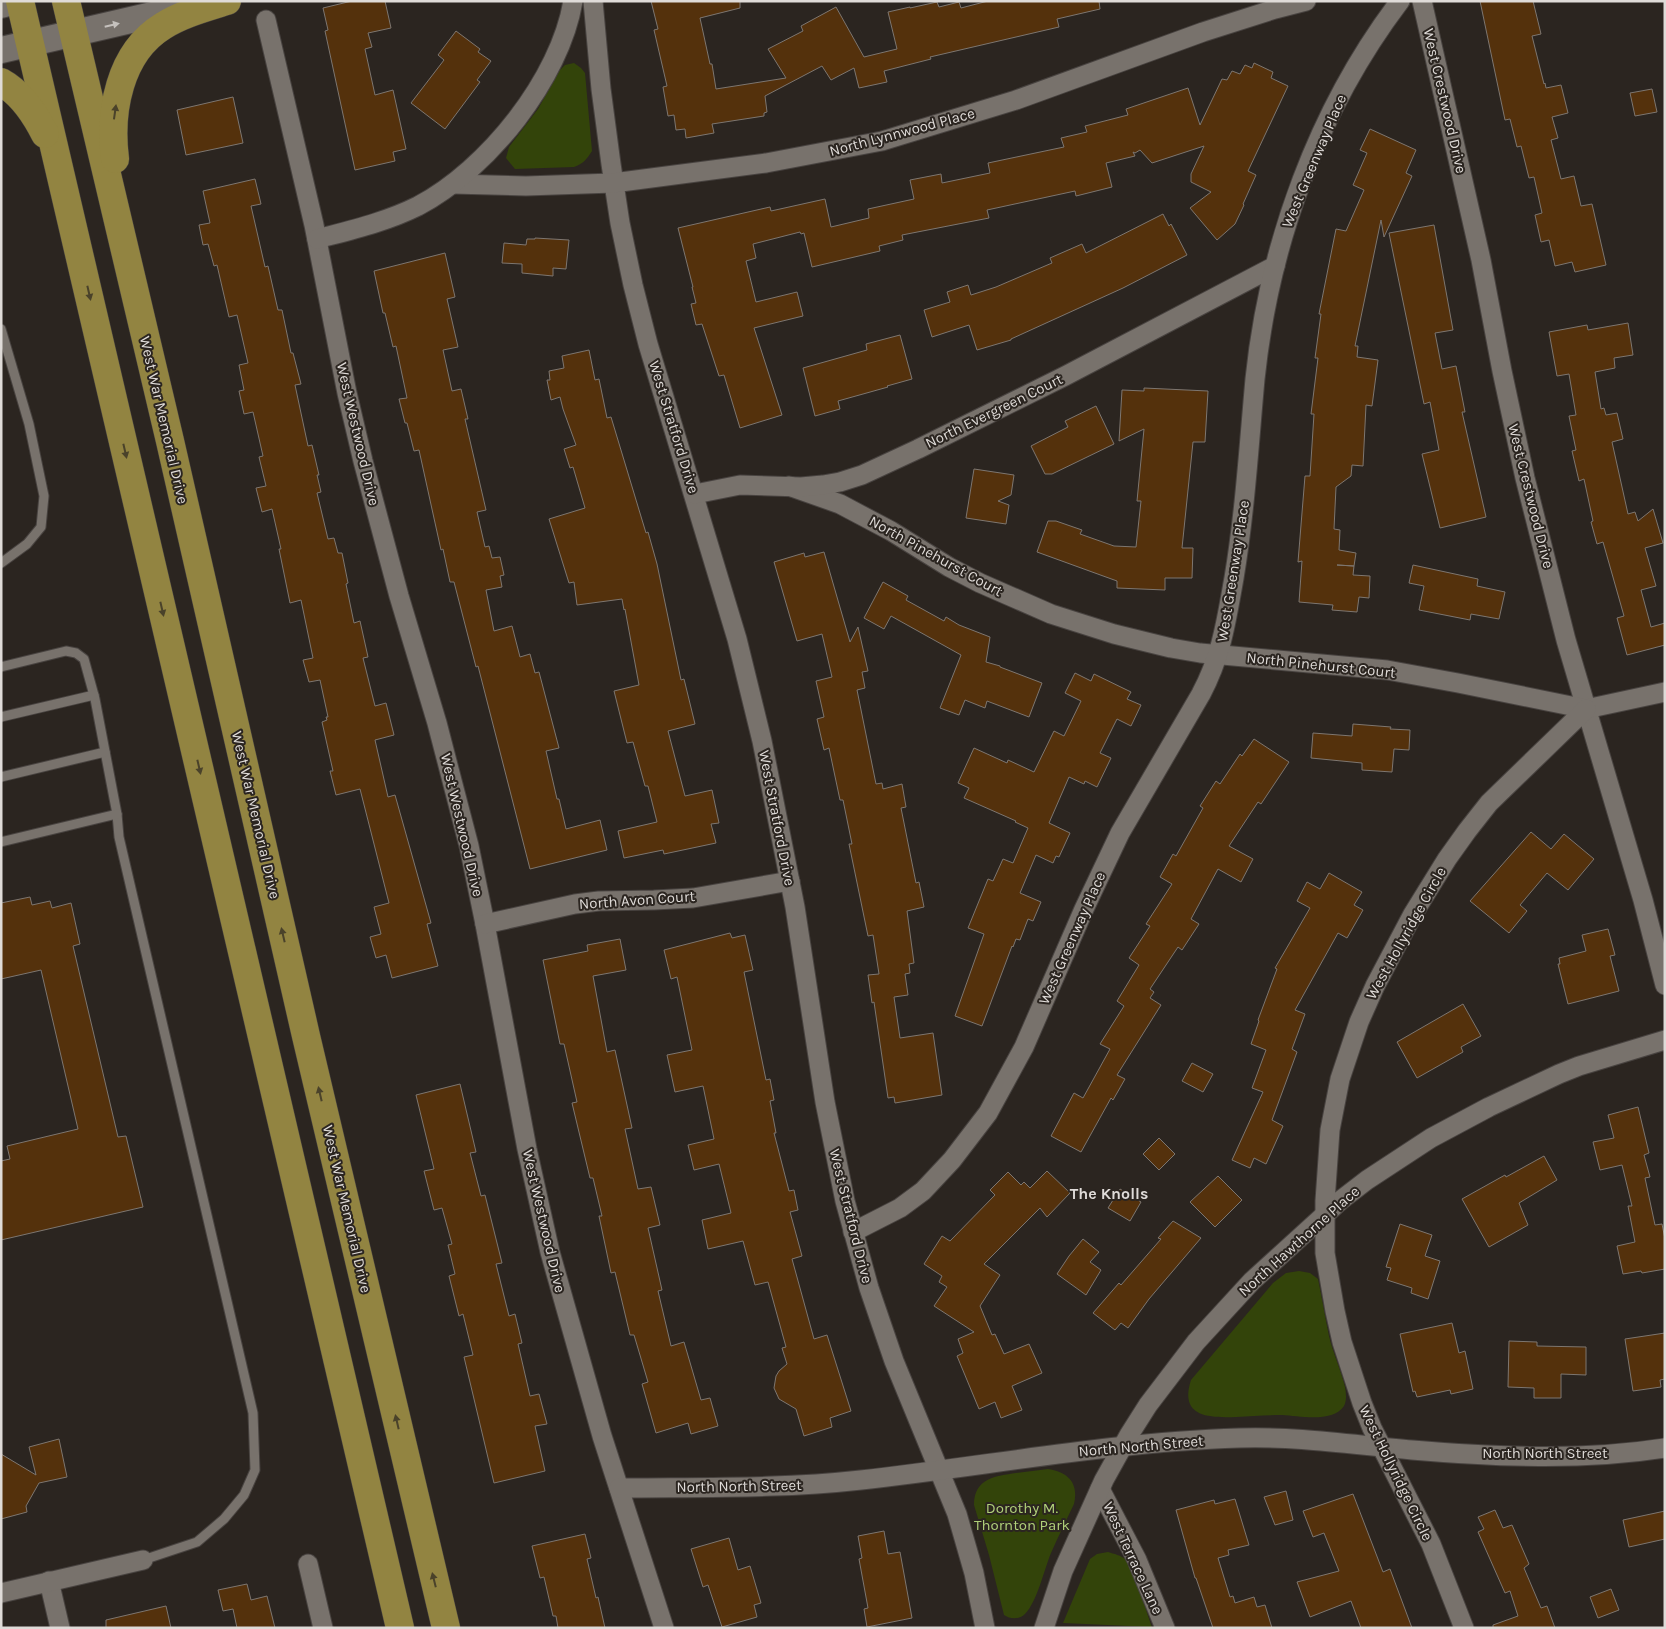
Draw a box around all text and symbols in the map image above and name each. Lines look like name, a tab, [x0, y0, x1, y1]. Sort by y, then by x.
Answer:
one-way arrow	[104, 21, 119, 29]
street label: West Crestwood Drive	[1420, 27, 1470, 175]
street label: West Greenway Place	[1278, 92, 1350, 230]
one-way arrow	[111, 104, 119, 120]
street label: North Lynnwood Place	[827, 104, 977, 160]
one-way arrow	[85, 285, 93, 300]
street label: West War Memorial Drive	[136, 334, 192, 506]
street label: West Stratford Drive	[645, 358, 703, 496]
street label: West Westwood Drive	[333, 361, 383, 507]
street label: North Evergreen Court	[922, 370, 1066, 452]
street label: West Crestwood Drive	[1504, 422, 1558, 570]
one-way arrow	[121, 444, 129, 459]
street label: West Greenway Place	[1213, 499, 1253, 643]
street label: North Pinehurst Court	[866, 512, 1006, 600]
one-way arrow	[158, 602, 166, 617]
street label: North Pinehurst Court	[1246, 648, 1397, 682]
street label: West War Memorial Drive	[228, 729, 284, 901]
street label: West Stratford Drive	[755, 749, 799, 887]
street label: West Westwood Drive	[437, 752, 487, 898]
one-way arrow	[195, 760, 203, 775]
street label: West Hollyridge Circle	[1362, 864, 1450, 1002]
street label: West Greenway Place	[1035, 869, 1109, 1007]
street label: North Avon Court	[578, 887, 696, 913]
one-way arrow	[279, 928, 287, 943]
one-way arrow	[316, 1086, 324, 1101]
street label: West War Memorial Drive	[319, 1123, 375, 1295]
street label: West Stratford Drive	[826, 1147, 876, 1285]
street label: West Westwood Drive	[519, 1148, 569, 1294]
street label: North Hawthorne Place	[1235, 1182, 1363, 1300]
district label: The Knolls	[1070, 1184, 1148, 1203]
street label: West Hollyridge Circle	[1355, 1402, 1437, 1544]
one-way arrow	[393, 1415, 401, 1430]
street label: North North Street	[1078, 1432, 1205, 1460]
street label: North North Street	[1482, 1444, 1608, 1462]
street label: North North Street	[676, 1476, 802, 1496]
park label: Dorothy M. Thornton Park	[974, 1499, 1070, 1534]
street label: West Terrace Lane	[1099, 1499, 1167, 1617]
one-way arrow	[430, 1573, 438, 1588]

